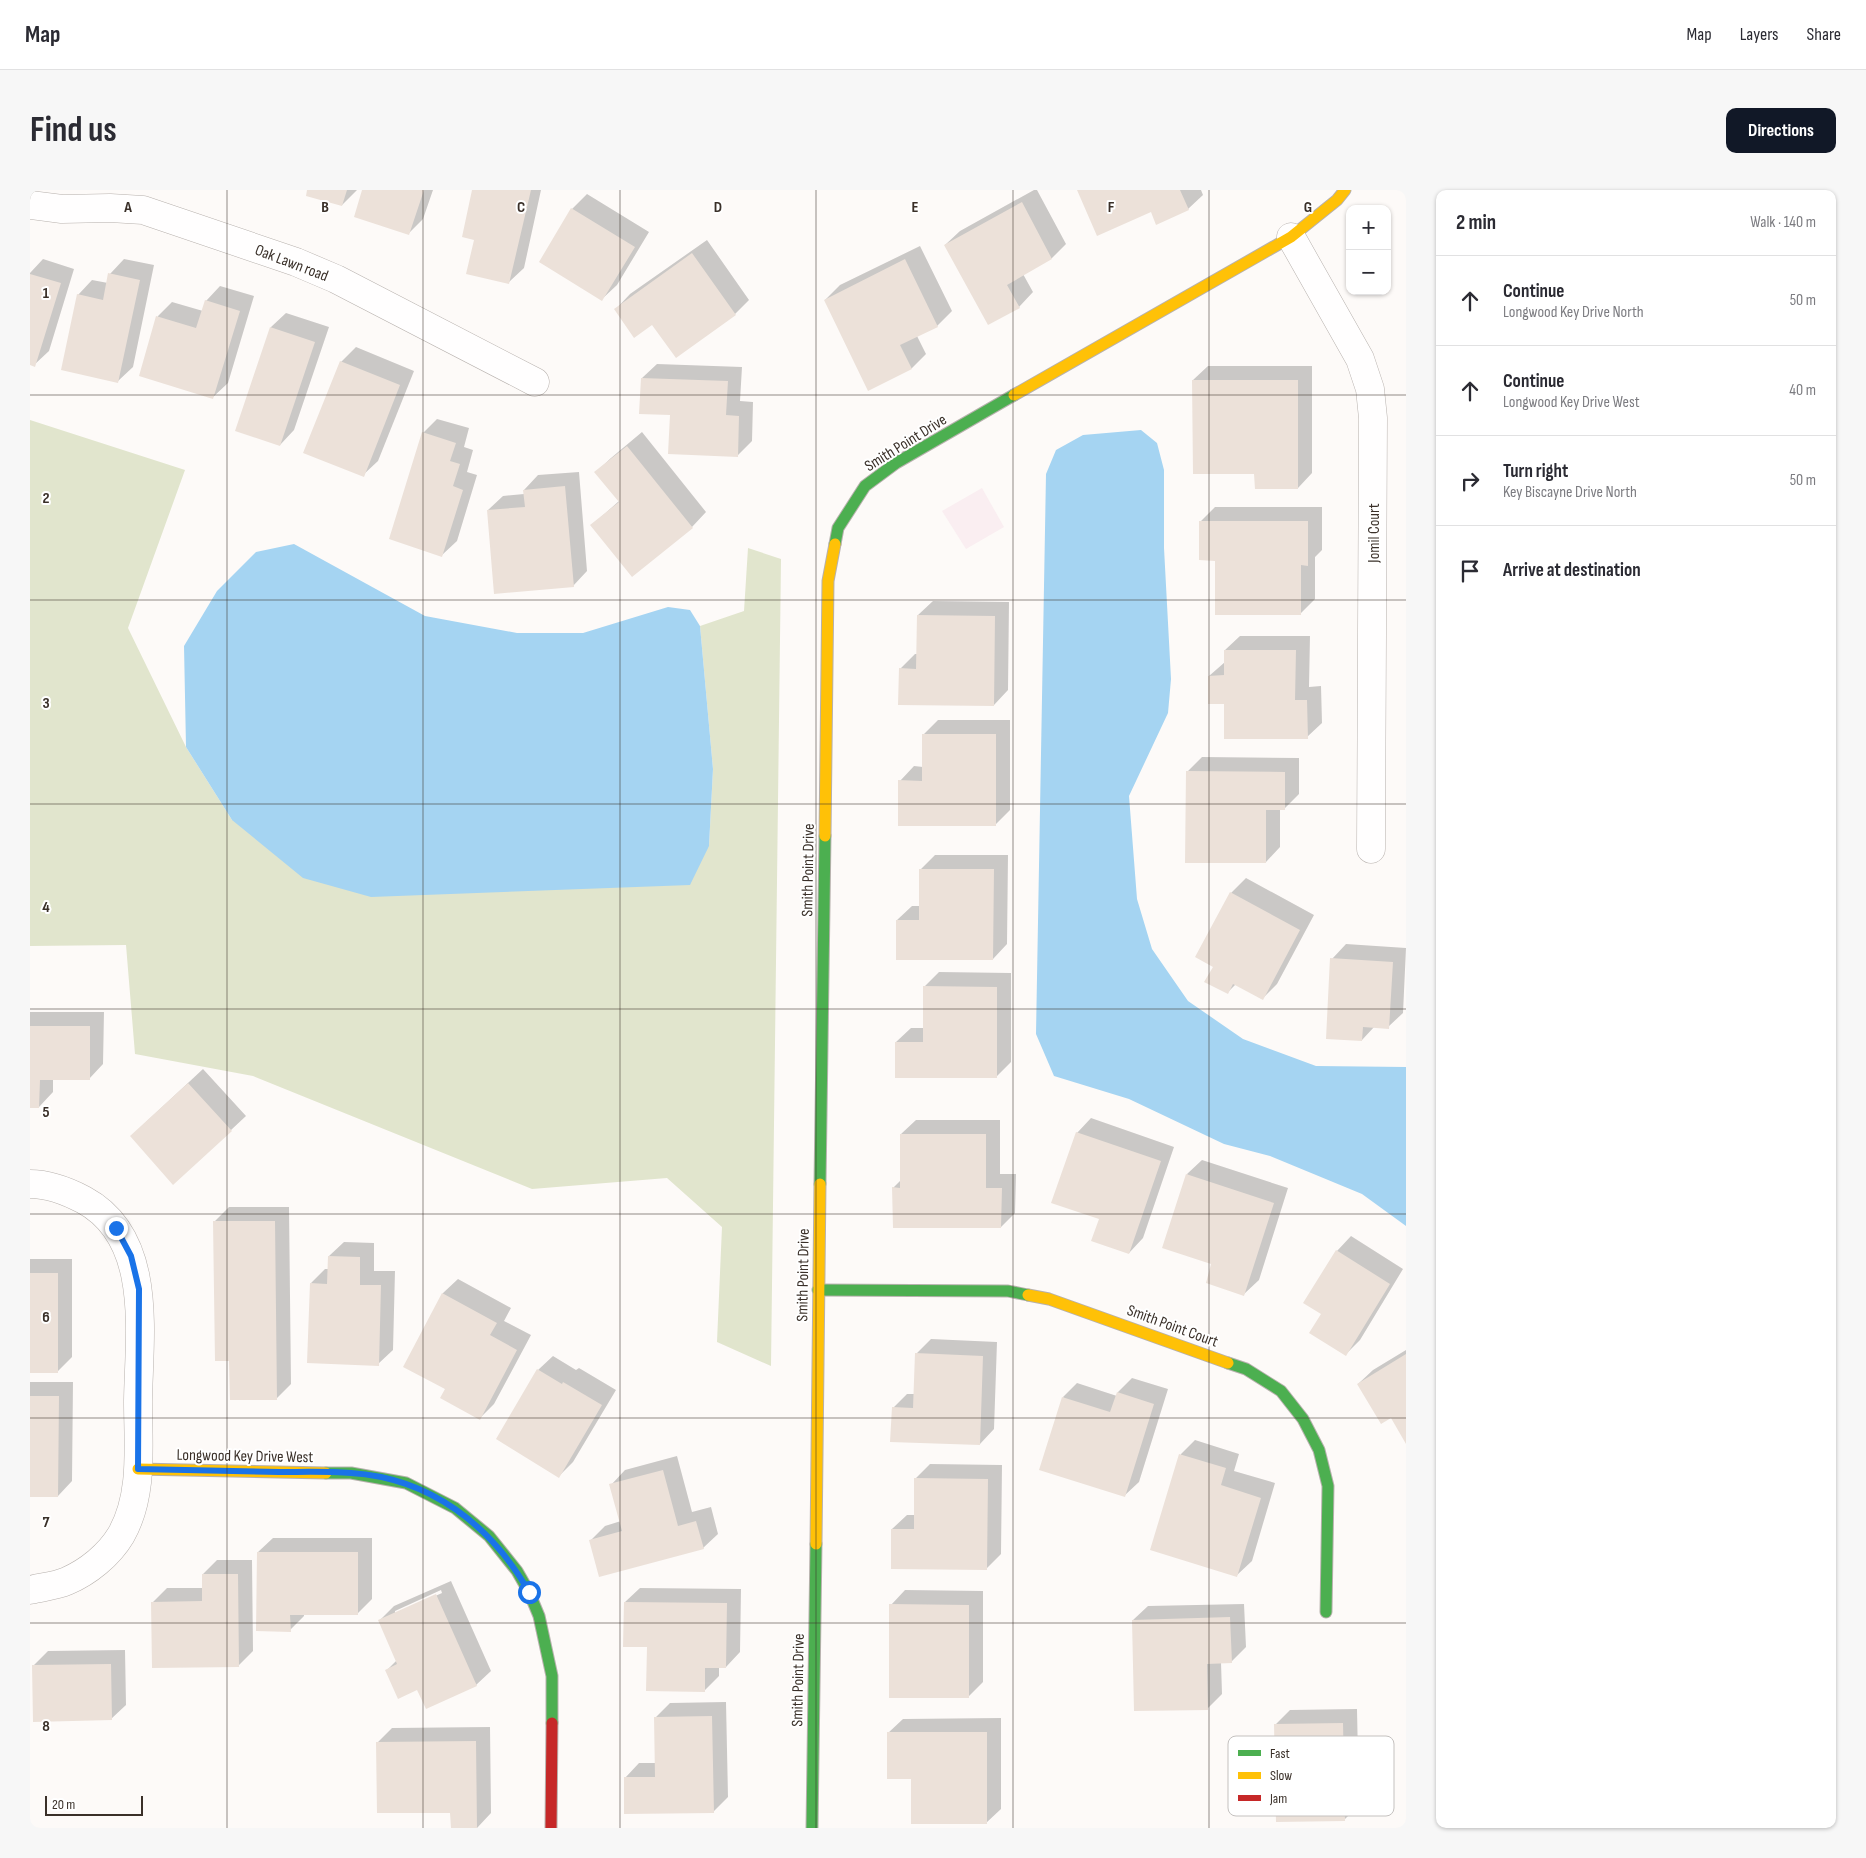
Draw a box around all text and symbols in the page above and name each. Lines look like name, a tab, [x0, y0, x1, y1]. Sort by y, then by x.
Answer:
text: Map	[25, 20, 60, 49]
text: Map	[1687, 24, 1712, 45]
text: Layers	[1740, 24, 1779, 45]
text: Share	[1807, 24, 1841, 45]
button: Directions	[1726, 108, 1836, 153]
text: Find us	[30, 109, 117, 152]
text: A	[123, 198, 132, 217]
text: B	[321, 198, 329, 217]
text: C	[517, 198, 525, 217]
text: D	[714, 198, 722, 217]
text: E	[912, 198, 919, 217]
text: F	[1108, 198, 1115, 217]
text: G	[1304, 198, 1312, 217]
map controls	[1346, 205, 1391, 295]
button: +	[1346, 205, 1391, 250]
text: 2 min	[1456, 210, 1496, 235]
text: Walk · 140 m	[1750, 213, 1816, 232]
street label: Oak Lawn road	[252, 241, 331, 286]
button: −	[1346, 250, 1391, 295]
text: Continue	[1503, 280, 1564, 303]
text: 1	[43, 284, 50, 303]
icon: ahead	[1456, 287, 1484, 315]
text: 50 m	[1790, 291, 1816, 310]
text: Longwood Key Drive North	[1503, 303, 1644, 322]
text: Continue	[1503, 370, 1564, 393]
icon: ahead	[1456, 377, 1484, 405]
text: 40 m	[1789, 381, 1816, 400]
text: Longwood Key Drive West	[1503, 393, 1640, 412]
street label: Smith Point Drive	[861, 411, 950, 476]
text: Turn right	[1503, 460, 1568, 483]
icon: right	[1456, 467, 1484, 495]
text: 50 m	[1790, 471, 1816, 490]
text: Key Biscayne Drive North	[1503, 483, 1637, 502]
text: 2	[42, 489, 50, 508]
street label: Jomil Court	[1365, 503, 1384, 564]
icon: arrive	[1456, 557, 1484, 585]
text: Arrive at destination	[1503, 559, 1641, 582]
text: 3	[42, 694, 50, 713]
street label: Smith Point Drive	[798, 823, 819, 917]
text: 4	[42, 898, 50, 917]
text: 5	[42, 1103, 50, 1122]
route end	[105, 1217, 128, 1240]
street label: Smith Point Drive	[793, 1228, 814, 1322]
street label: Smith Point Court	[1124, 1301, 1221, 1352]
text: 6	[42, 1308, 50, 1327]
street label: Longwood Key Drive West	[177, 1446, 314, 1467]
text: 7	[43, 1513, 50, 1532]
route start	[518, 1581, 541, 1604]
street label: Smith Point Drive	[788, 1633, 809, 1727]
text: 8	[42, 1717, 50, 1736]
legend	[1228, 1736, 1394, 1816]
text: Fast	[1270, 1745, 1290, 1762]
text: Slow	[1270, 1767, 1292, 1784]
text: Jam	[1269, 1790, 1287, 1807]
scale bar	[45, 1793, 142, 1816]
text: 20 m	[52, 1796, 75, 1813]

